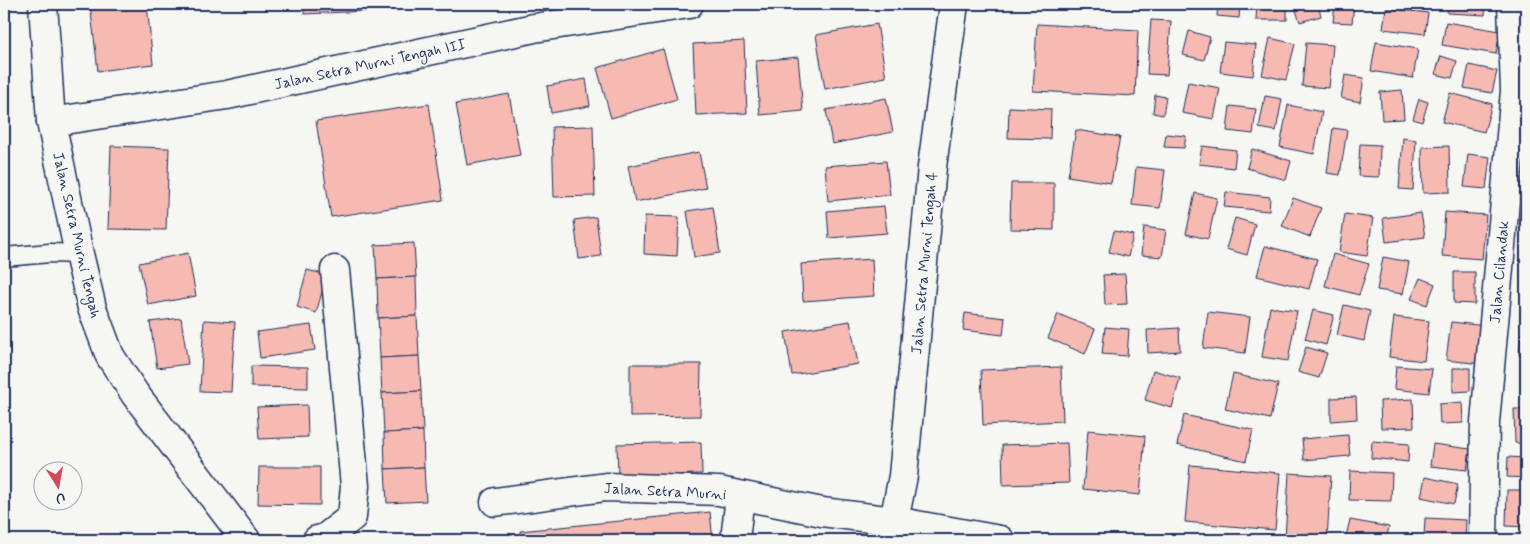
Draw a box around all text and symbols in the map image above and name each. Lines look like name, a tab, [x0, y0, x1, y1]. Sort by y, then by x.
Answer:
street label: Jalan Setra Murni Tengah III	[273, 35, 468, 96]
street label: Jalan Setra Murni Tengah	[46, 150, 105, 321]
street label: Jalan Setra Murni Tengah 4	[907, 171, 944, 355]
street label: Jalan Cilandak	[1486, 219, 1514, 324]
north arrow	[32, 462, 82, 512]
street label: Jalan Setra Murni	[603, 479, 727, 505]
text: U	[54, 488, 66, 507]

